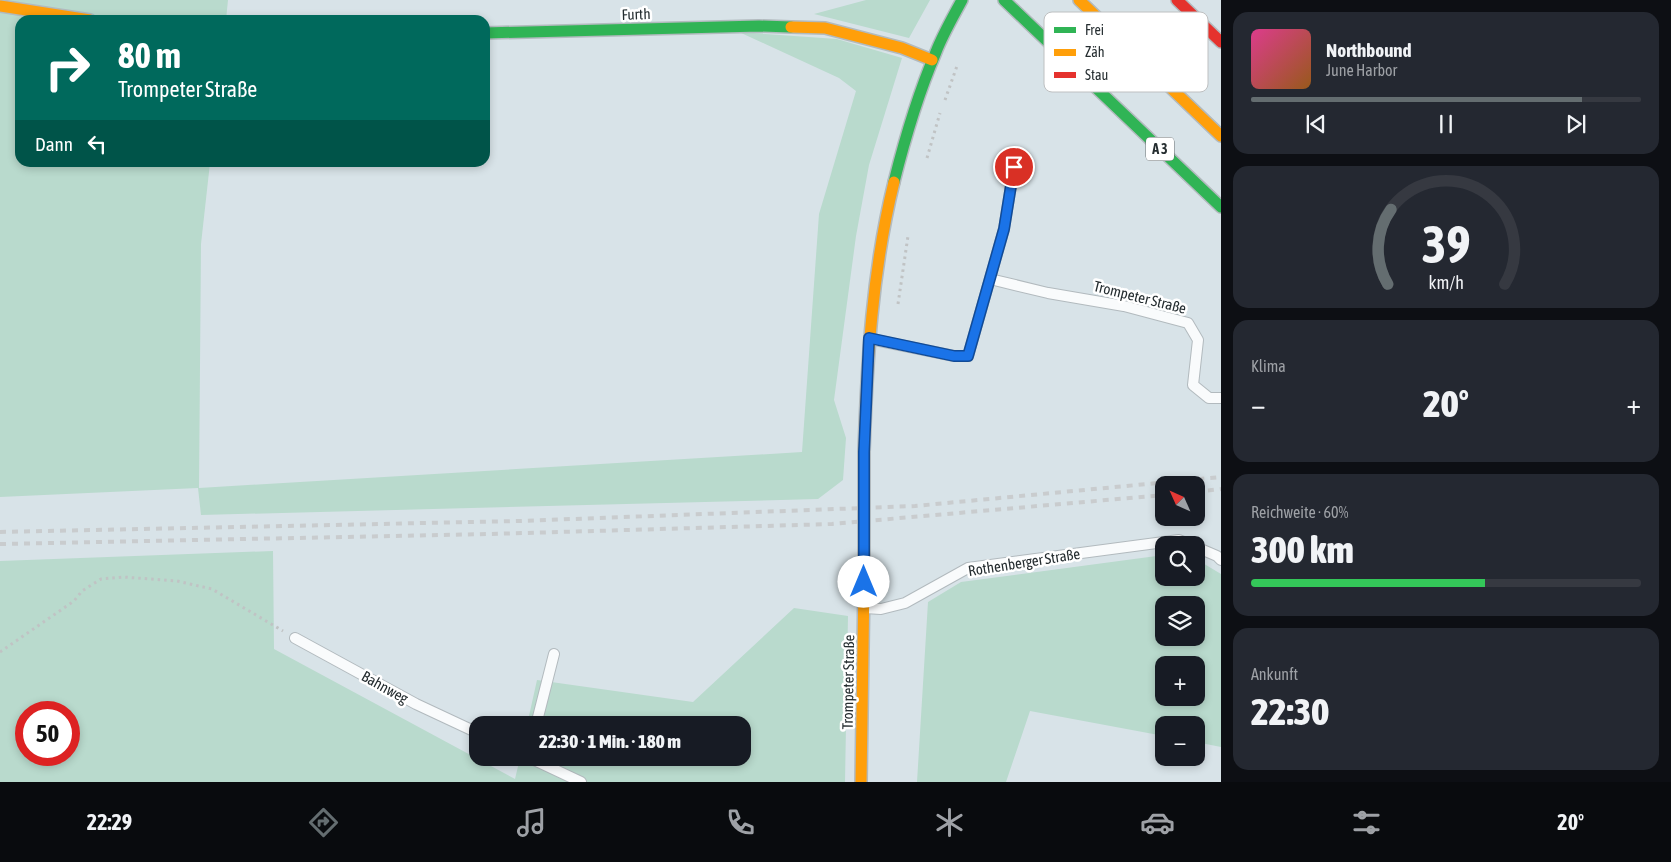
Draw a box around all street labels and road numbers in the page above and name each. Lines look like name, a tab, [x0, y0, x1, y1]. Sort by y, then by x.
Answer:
street label: Furth	[621, 5, 651, 23]
road number: A 3	[1146, 138, 1174, 160]
street label: Trompeter Straße	[1092, 277, 1188, 317]
street label: Rothenberger Straße	[967, 545, 1081, 579]
street label: Trompeter Straße	[839, 634, 857, 730]
street label: Bahnweg	[359, 667, 412, 707]

